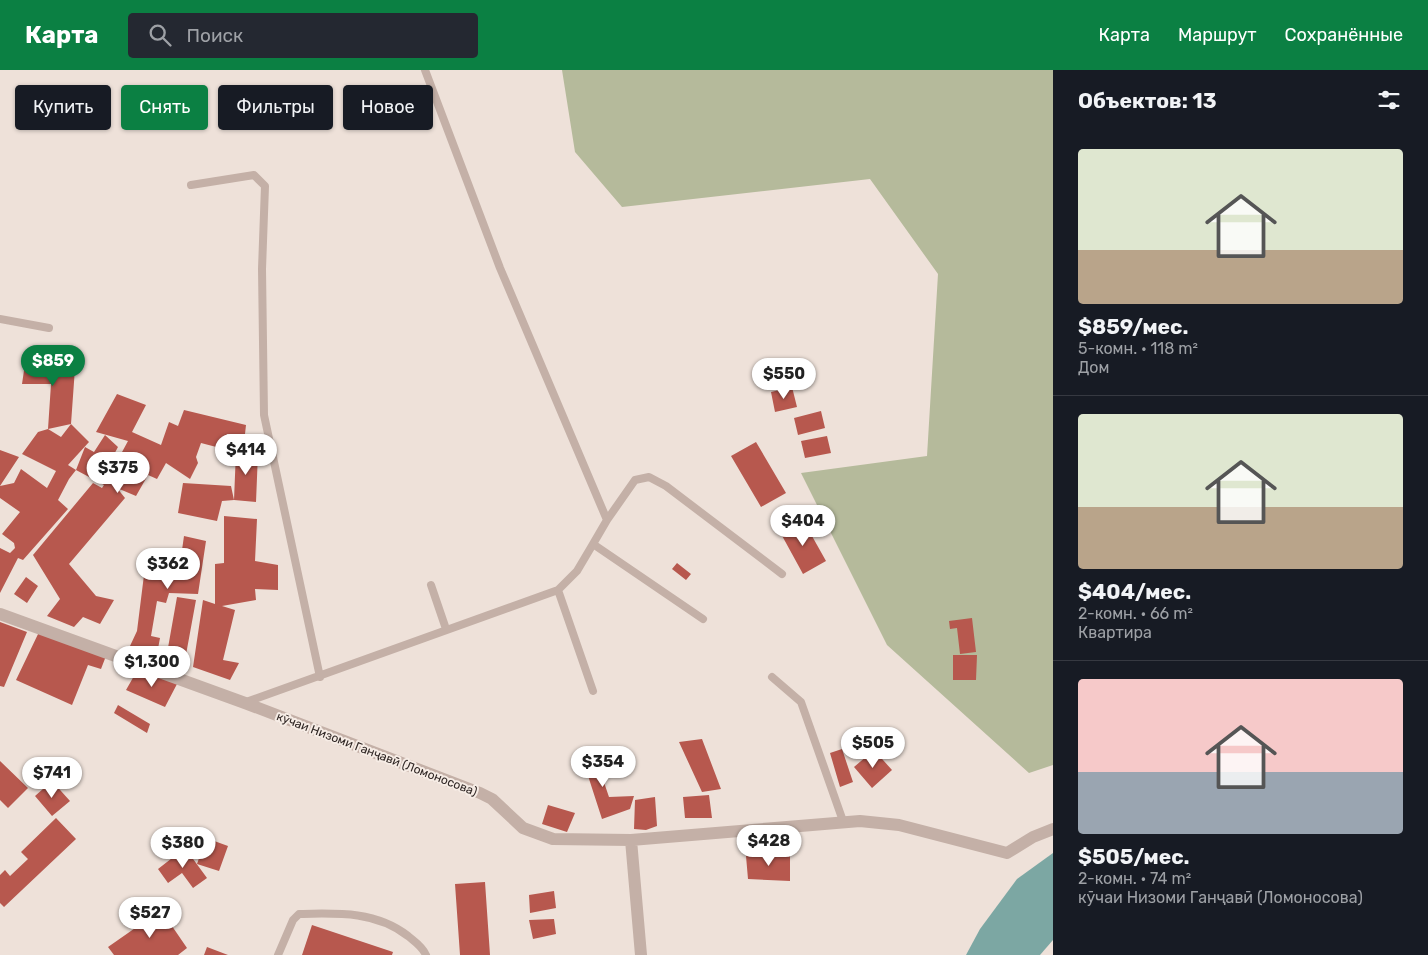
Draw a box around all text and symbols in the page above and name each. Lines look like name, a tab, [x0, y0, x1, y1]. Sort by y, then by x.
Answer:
search box	[128, 13, 478, 58]
text: Карта	[25, 21, 98, 49]
icon: search	[146, 21, 174, 49]
text: Поиск	[186, 24, 243, 47]
text: Карта	[1099, 24, 1150, 46]
text: Маршрут	[1178, 24, 1257, 46]
text: Сохранённые	[1285, 24, 1403, 46]
chip: Купить	[15, 85, 111, 130]
chip: Снять	[121, 85, 208, 130]
chip: Фильтры	[218, 85, 333, 130]
chip: Новое	[343, 85, 433, 130]
icon: filters	[1375, 86, 1403, 114]
text: Объектов: 13	[1078, 88, 1217, 113]
icon: home	[1196, 181, 1286, 271]
text: $859/мес.	[1078, 314, 1188, 339]
text: 5-комн. · 118 m²	[1078, 339, 1198, 358]
pin: $859	[23, 344, 83, 387]
text: $859	[32, 351, 74, 370]
pin: $550	[754, 358, 814, 400]
text: Дом	[1078, 358, 1109, 377]
text: $550	[763, 364, 805, 383]
pin: $414	[216, 434, 276, 476]
text: $414	[226, 440, 266, 459]
icon: home	[1196, 447, 1286, 537]
pin: $375	[88, 452, 148, 494]
text: $375	[98, 458, 138, 477]
pin: $404	[773, 504, 833, 547]
text: $404	[781, 511, 825, 530]
pin: $362	[138, 548, 198, 590]
text: $362	[147, 554, 189, 573]
text: $404/мес.	[1078, 579, 1191, 604]
text: 2-комн. · 66 m²	[1078, 604, 1193, 623]
text: Квартира	[1078, 623, 1152, 642]
pin: $1,300	[111, 646, 193, 688]
text: $1,300	[124, 652, 180, 671]
street label: кӯчаи Низоми Ганҷавӣ (Ломоносова)	[275, 709, 479, 799]
icon: home	[1196, 712, 1286, 802]
pin: $505	[843, 726, 903, 769]
text: $505	[852, 733, 894, 752]
pin: $354	[573, 746, 633, 788]
text: $354	[582, 752, 624, 771]
pin: $741	[22, 756, 82, 799]
text: $741	[33, 763, 71, 782]
pin: $428	[739, 824, 799, 867]
pin: $380	[153, 826, 213, 869]
text: $428	[748, 831, 790, 850]
text: $380	[162, 833, 204, 852]
text: $505/мес.	[1078, 844, 1190, 869]
text: 2-комн. · 74 m²	[1078, 869, 1191, 888]
text: кӯчаи Низоми Ганҷавӣ (Ломоносова)	[1078, 888, 1363, 907]
pin: $527	[120, 896, 180, 939]
text: $527	[130, 903, 170, 922]

